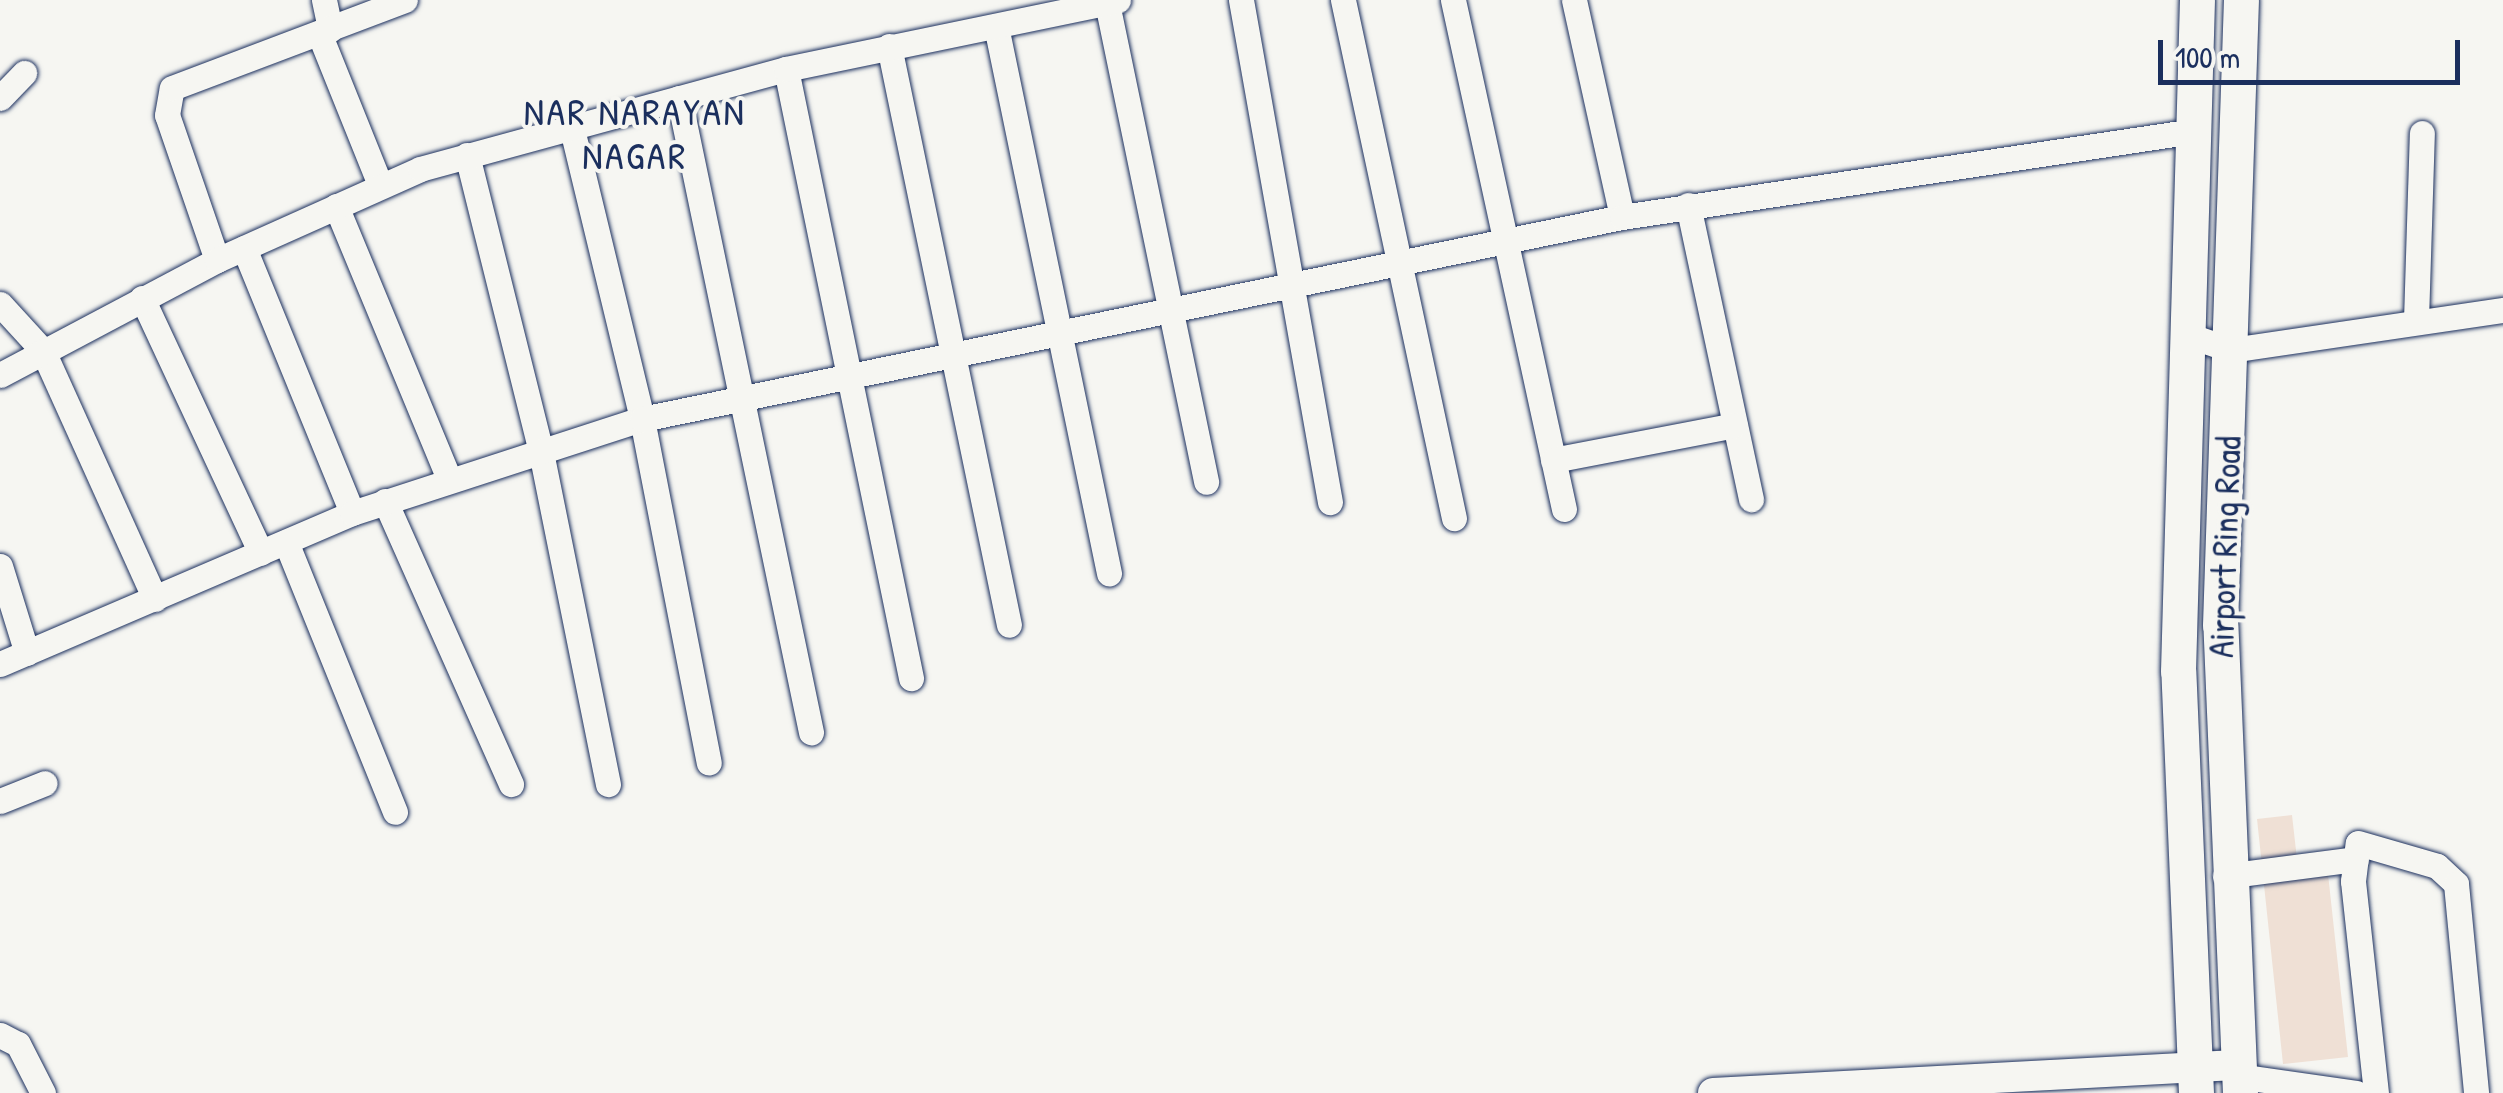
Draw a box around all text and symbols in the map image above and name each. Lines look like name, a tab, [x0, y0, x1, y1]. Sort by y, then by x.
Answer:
scale bar	[2163, 20, 2466, 82]
text: 100 m	[2175, 37, 2240, 77]
district label: NAR NARAYAN NAGAR	[524, 89, 746, 178]
street label: Airport Ring Road	[2200, 436, 2250, 658]

